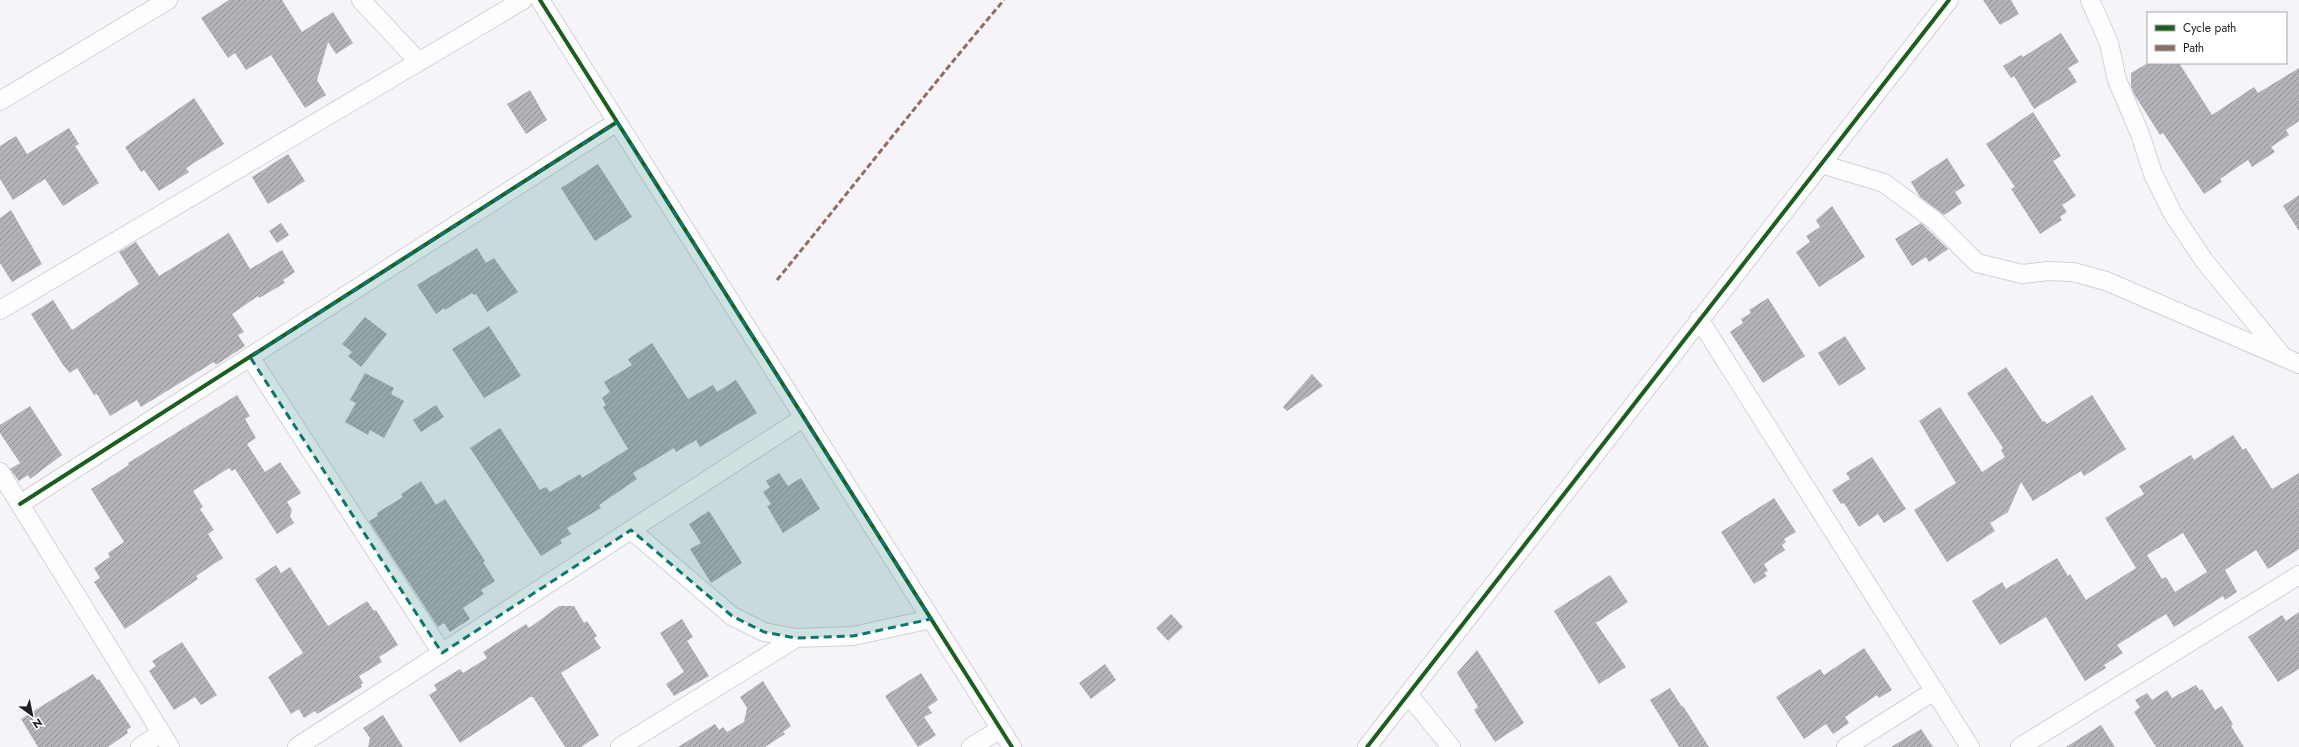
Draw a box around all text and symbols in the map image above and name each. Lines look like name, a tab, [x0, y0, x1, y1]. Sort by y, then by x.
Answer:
legend	[2147, 12, 2287, 64]
text: Cycle path	[2183, 19, 2236, 37]
text: Path	[2183, 39, 2204, 57]
north arrow	[12, 695, 52, 735]
text: N	[29, 714, 45, 732]

